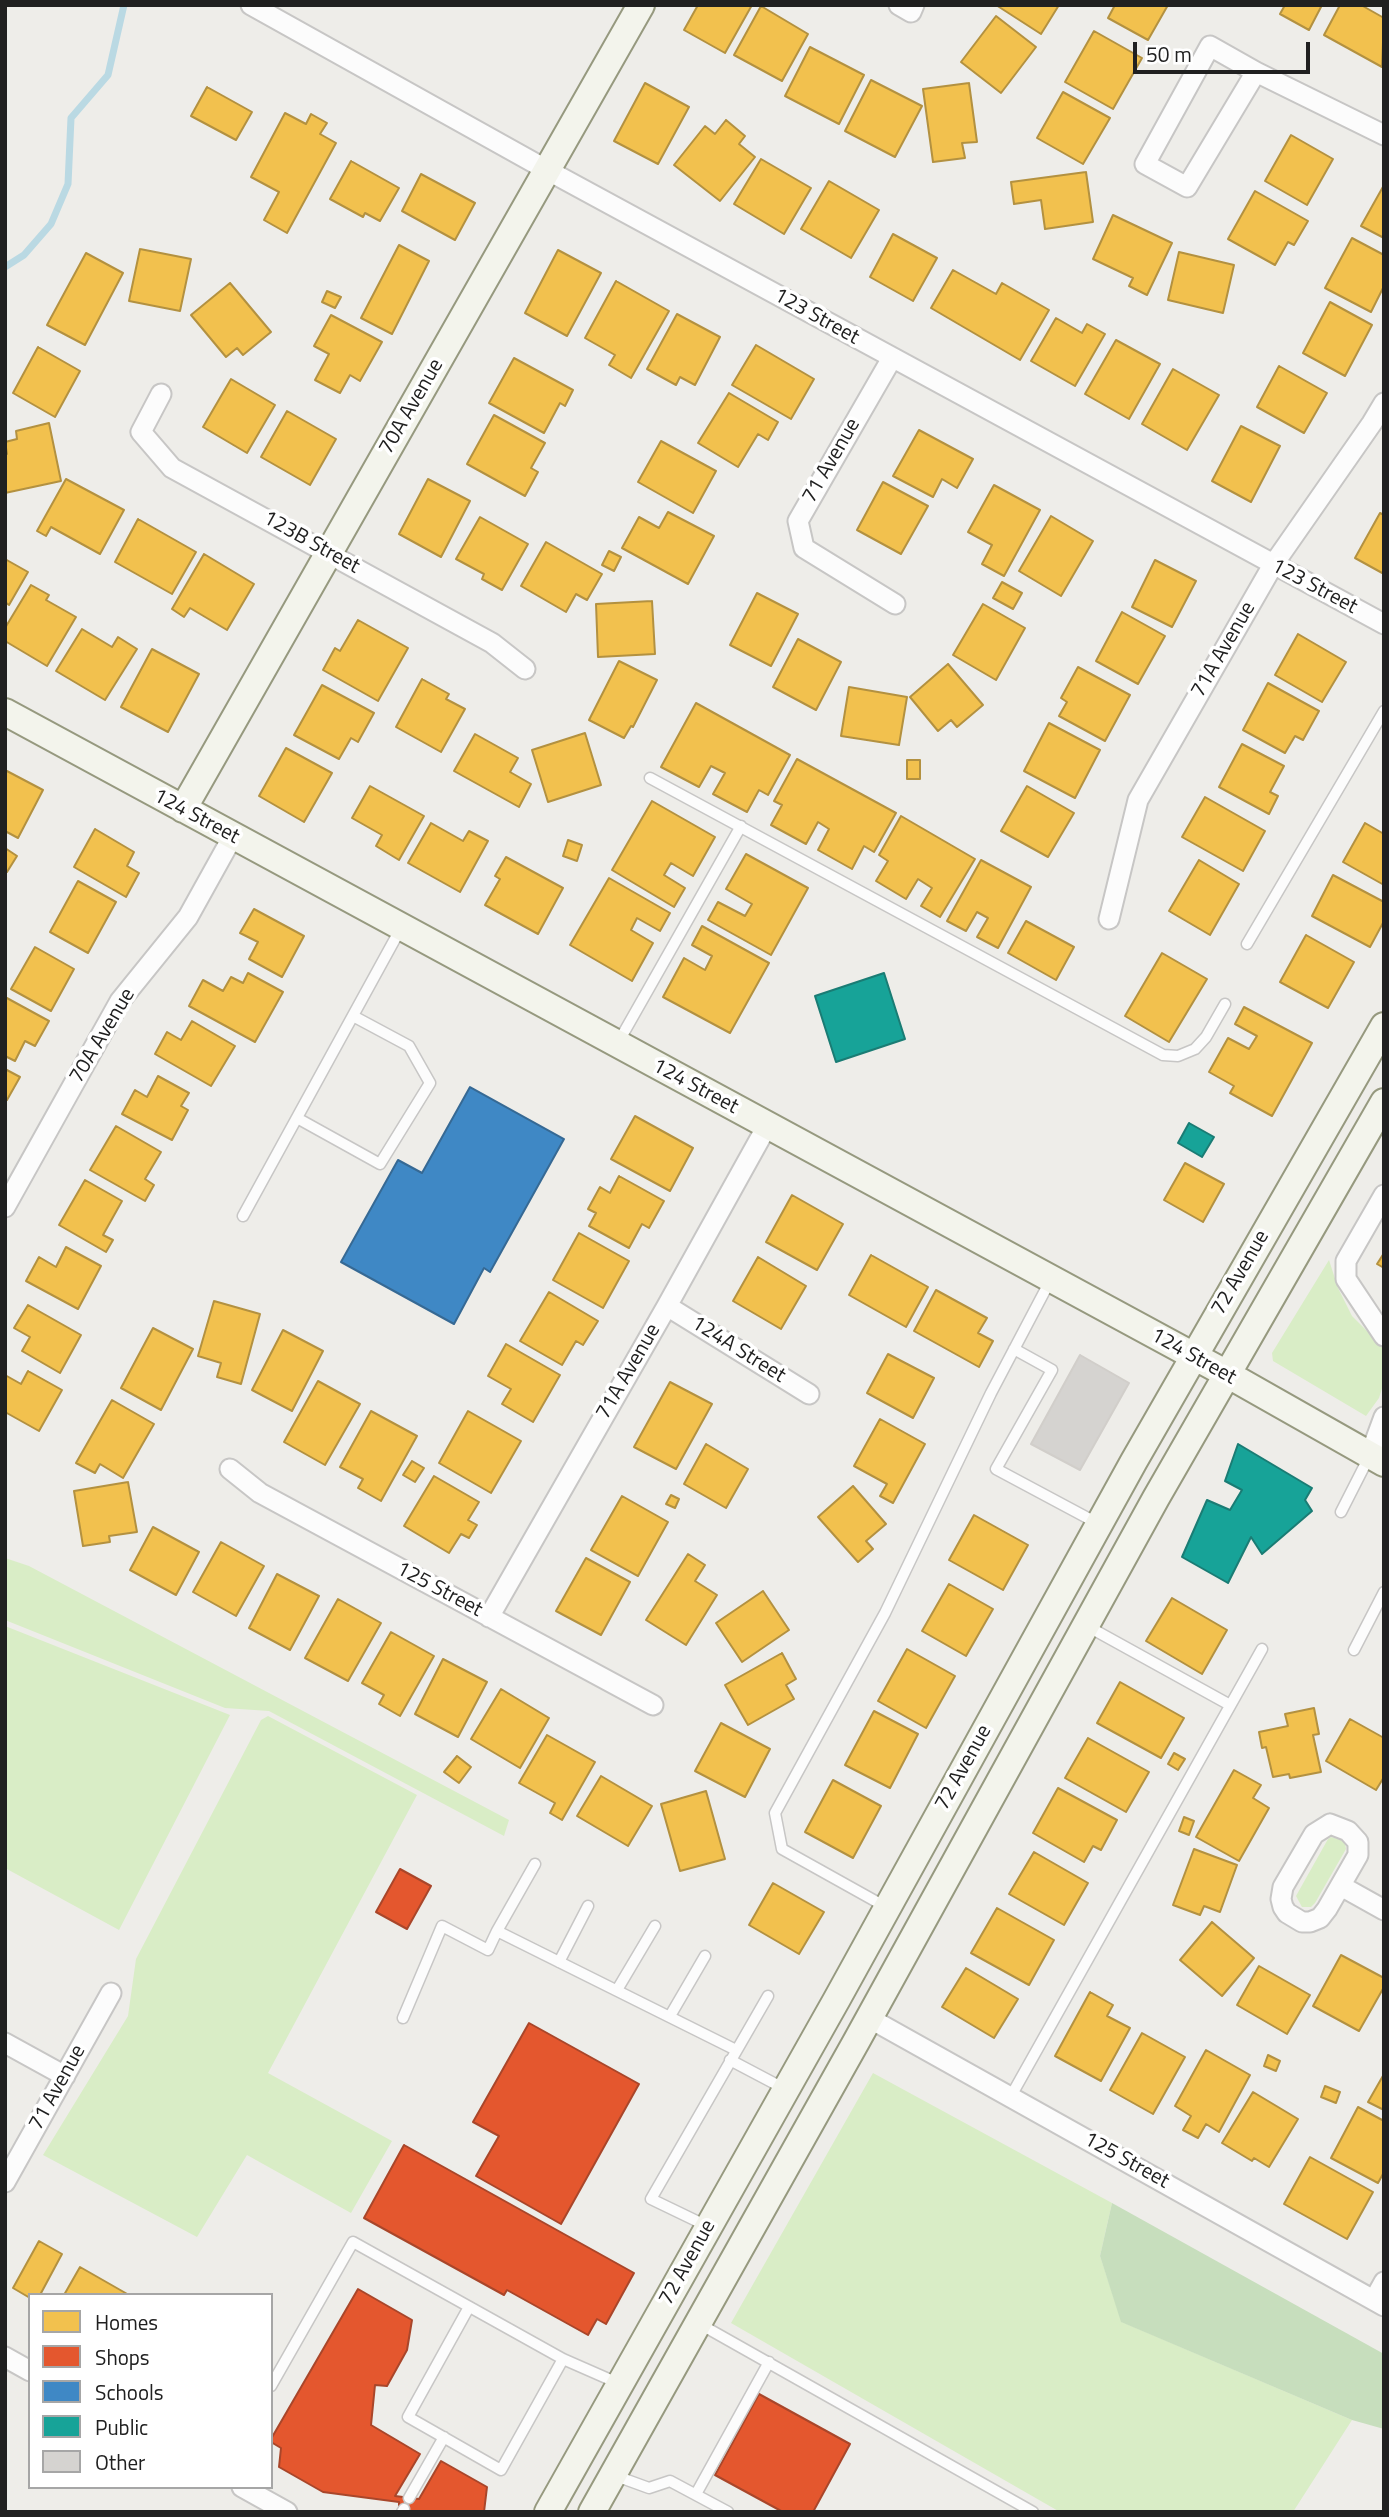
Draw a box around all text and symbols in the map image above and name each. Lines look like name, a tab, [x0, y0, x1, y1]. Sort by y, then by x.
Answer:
scale bar	[1137, 28, 1314, 72]
text: 50 m	[1146, 38, 1192, 70]
street label: 123 Street	[769, 283, 863, 351]
street label: 70A Avenue	[375, 355, 449, 459]
street label: 71 Avenue	[798, 414, 866, 508]
street label: 123B Street	[258, 506, 364, 580]
street label: 123 Street	[1267, 554, 1361, 620]
street label: 71A Avenue	[1187, 598, 1261, 702]
street label: 124 Street	[149, 784, 243, 850]
street label: 70A Avenue	[65, 984, 141, 1088]
street label: 124 Street	[648, 1054, 742, 1120]
street label: 72 Avenue	[1207, 1226, 1275, 1320]
street label: 124A Street	[686, 1311, 790, 1389]
street label: 71A Avenue	[592, 1320, 666, 1424]
street label: 124 Street	[1146, 1323, 1240, 1391]
street label: 125 Street	[392, 1557, 486, 1623]
street label: 72 Avenue	[930, 1721, 998, 1815]
street label: 71 Avenue	[24, 2041, 92, 2135]
street label: 125 Street	[1079, 2127, 1173, 2195]
street label: 72 Avenue	[654, 2216, 722, 2310]
legend	[28, 2293, 273, 2489]
text: Homes	[95, 2306, 158, 2338]
text: Shops	[95, 2341, 150, 2373]
text: Schools	[95, 2376, 164, 2408]
text: Public	[95, 2411, 148, 2443]
text: Other	[95, 2446, 145, 2478]

